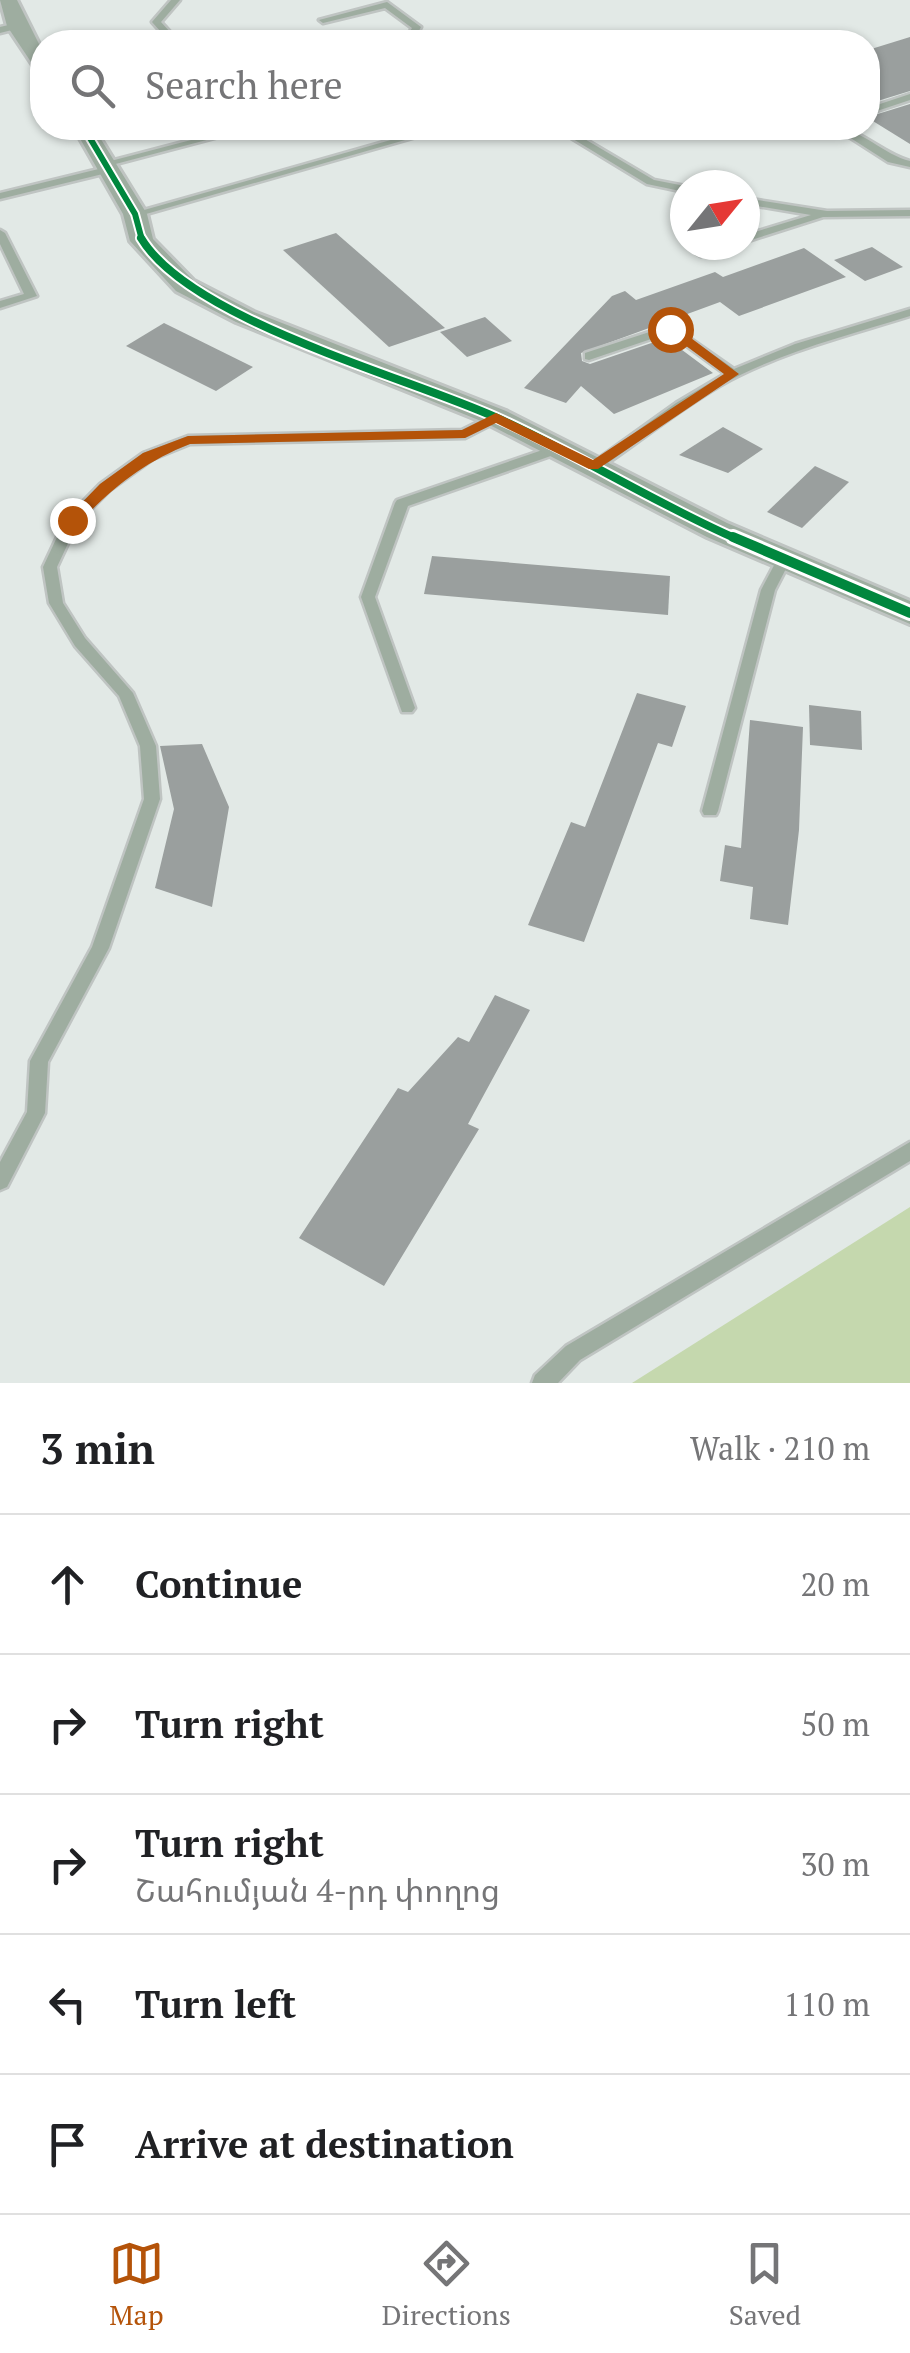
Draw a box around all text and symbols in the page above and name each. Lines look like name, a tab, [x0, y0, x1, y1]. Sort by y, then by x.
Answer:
search box	[30, 30, 880, 140]
icon: search	[65, 58, 120, 113]
text: Search here	[145, 60, 343, 110]
north arrow	[670, 170, 760, 260]
route start	[648, 307, 694, 353]
route end	[50, 498, 96, 544]
text: 3 min	[40, 1420, 155, 1476]
text: Walk · 210 m	[690, 1427, 870, 1469]
icon: ahead	[40, 1557, 95, 1612]
text: Continue	[135, 1559, 302, 1609]
text: 20 m	[800, 1563, 870, 1605]
icon: right	[40, 1697, 95, 1752]
text: Turn right	[135, 1699, 324, 1749]
text: 50 m	[800, 1703, 870, 1745]
text: Turn right	[135, 1818, 324, 1868]
icon: right	[40, 1837, 95, 1892]
text: 30 m	[800, 1843, 870, 1885]
text: Շահումյան 4-րդ փողոց	[135, 1869, 500, 1911]
icon: left	[40, 1977, 95, 2032]
text: Turn left	[135, 1979, 296, 2029]
text: 110 m	[783, 1983, 870, 2025]
icon: arrive	[40, 2117, 95, 2172]
text: Arrive at destination	[135, 2119, 514, 2169]
tab: Map	[109, 2236, 164, 2333]
tab: Directions	[382, 2236, 511, 2333]
tab: Saved	[729, 2236, 801, 2333]

